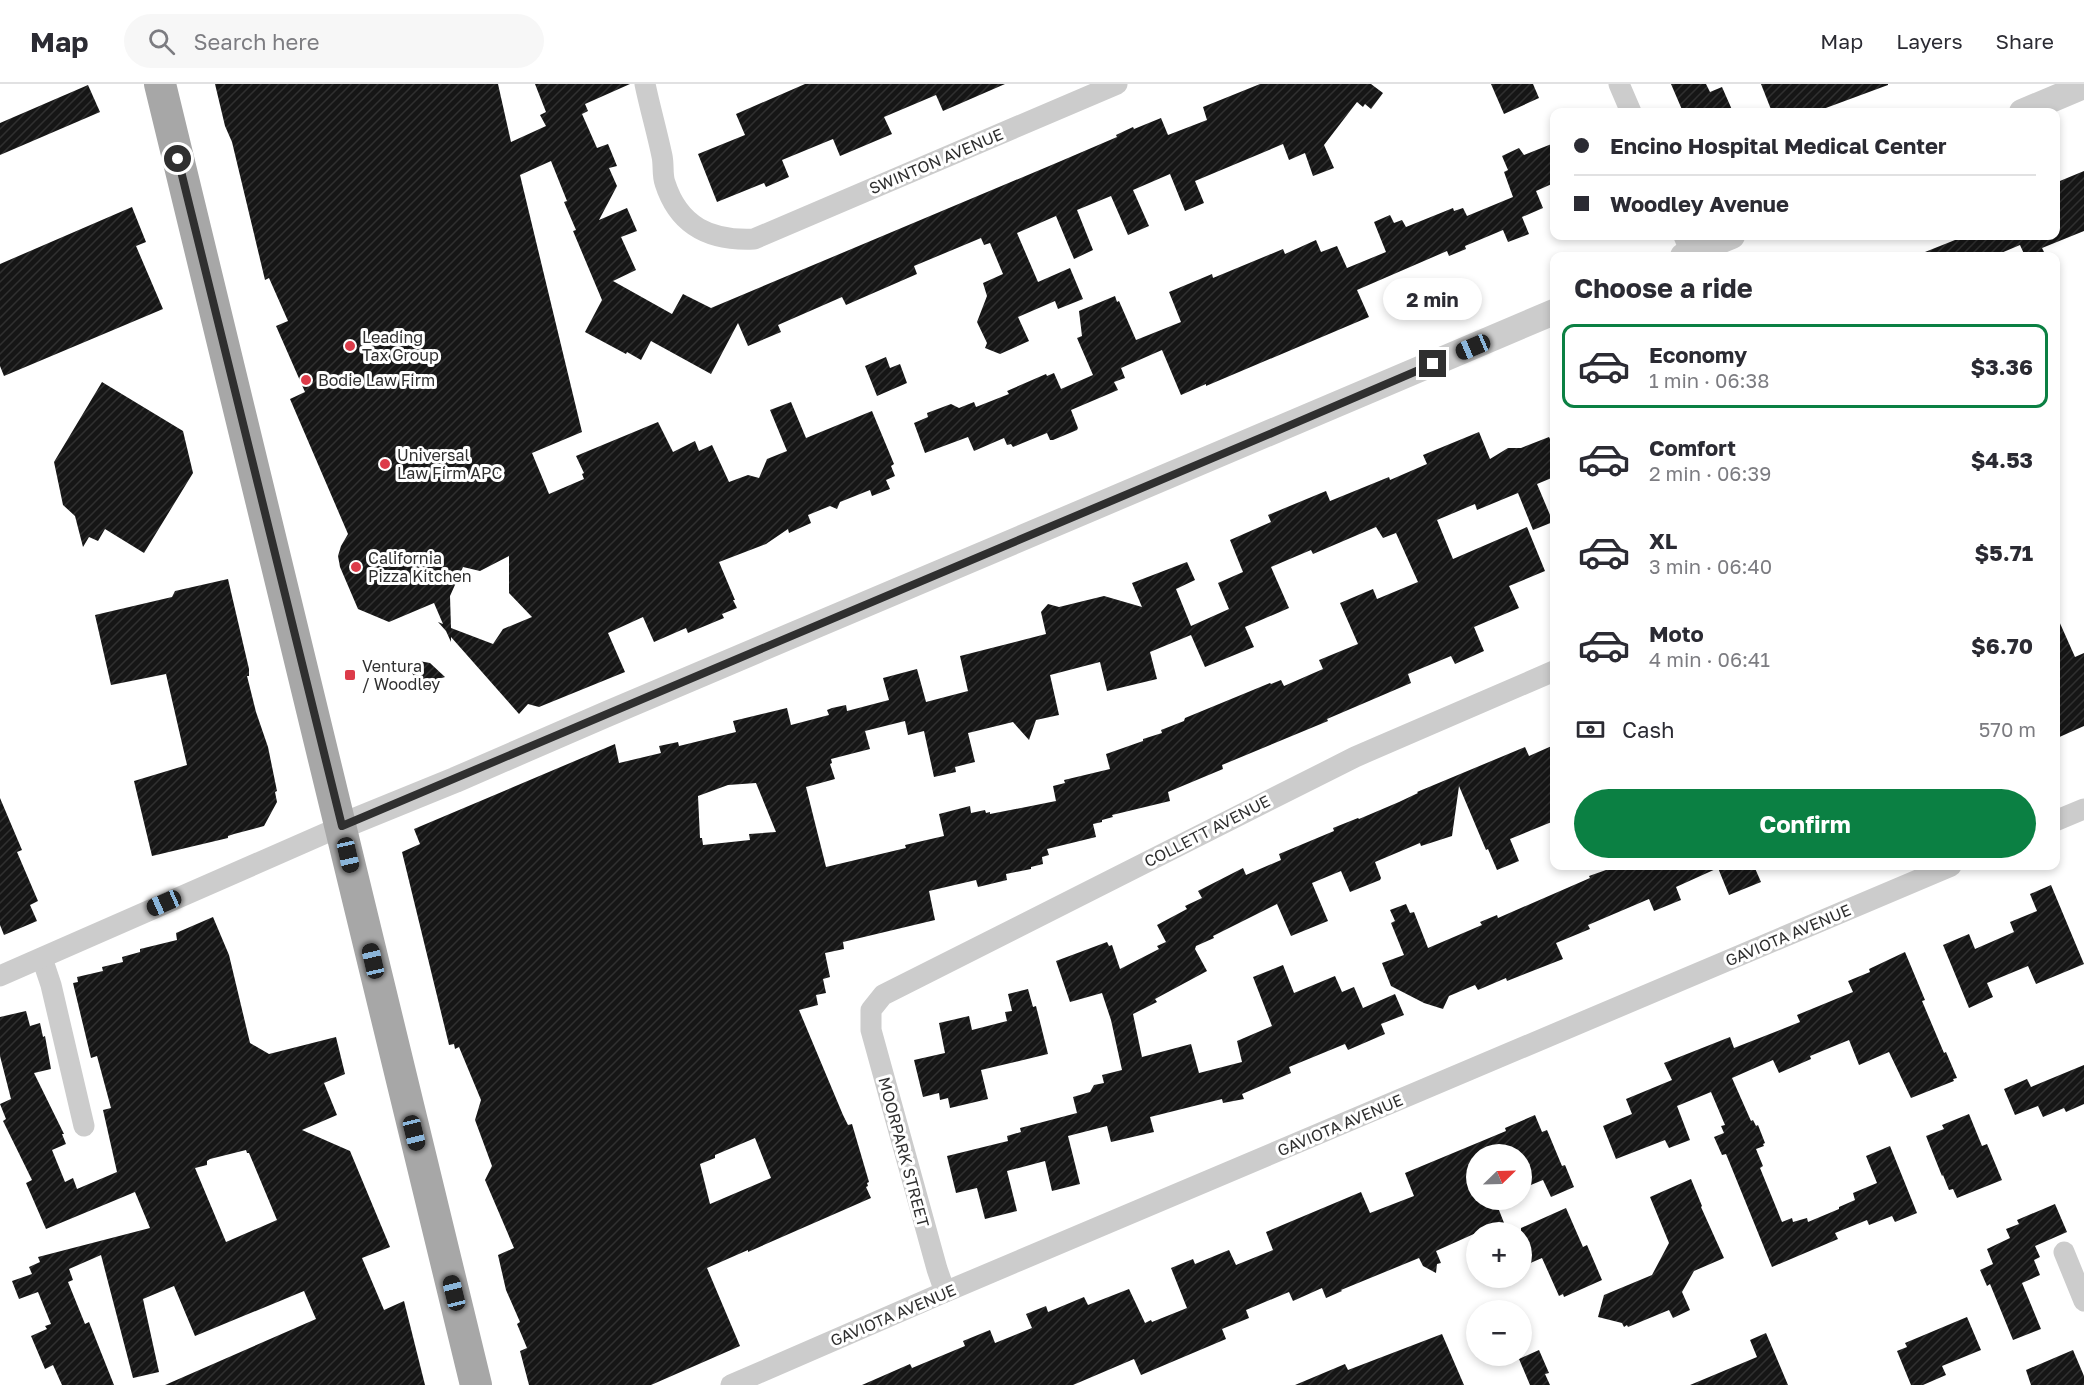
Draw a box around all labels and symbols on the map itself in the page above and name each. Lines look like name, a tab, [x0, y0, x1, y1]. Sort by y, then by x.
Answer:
street label: SWINTON AVENUE	[866, 124, 1006, 198]
route start	[164, 145, 191, 172]
callout: 2 min	[1384, 277, 1482, 319]
place label: Leading Tax Group	[362, 327, 439, 365]
car	[1453, 332, 1493, 362]
marker: Leading Tax Group	[343, 339, 357, 353]
route end	[1419, 350, 1446, 377]
place label: Bodie Law Firm	[318, 370, 435, 390]
marker: Bodie Law Firm	[299, 373, 313, 387]
place label: Universal Law Firm APC	[397, 445, 503, 483]
marker: Universal Law Firm APC	[378, 457, 392, 471]
place label: California Pizza Kitchen	[368, 548, 472, 586]
marker: California Pizza Kitchen	[349, 560, 363, 574]
place label: Ventura / Woodley	[362, 656, 440, 694]
marker: Ventura / Woodley	[343, 668, 357, 682]
street label: COLLETT AVENUE	[1141, 791, 1273, 871]
car	[335, 835, 361, 875]
car	[144, 887, 184, 919]
street label: GAVIOTA AVENUE	[1722, 900, 1854, 970]
car	[360, 941, 386, 981]
street label: MOORPARK STREET	[874, 1075, 934, 1229]
street label: GAVIOTA AVENUE	[1274, 1090, 1406, 1160]
car	[401, 1113, 427, 1153]
north arrow	[1466, 1144, 1532, 1210]
car	[441, 1273, 467, 1313]
street label: GAVIOTA AVENUE	[827, 1280, 959, 1350]

